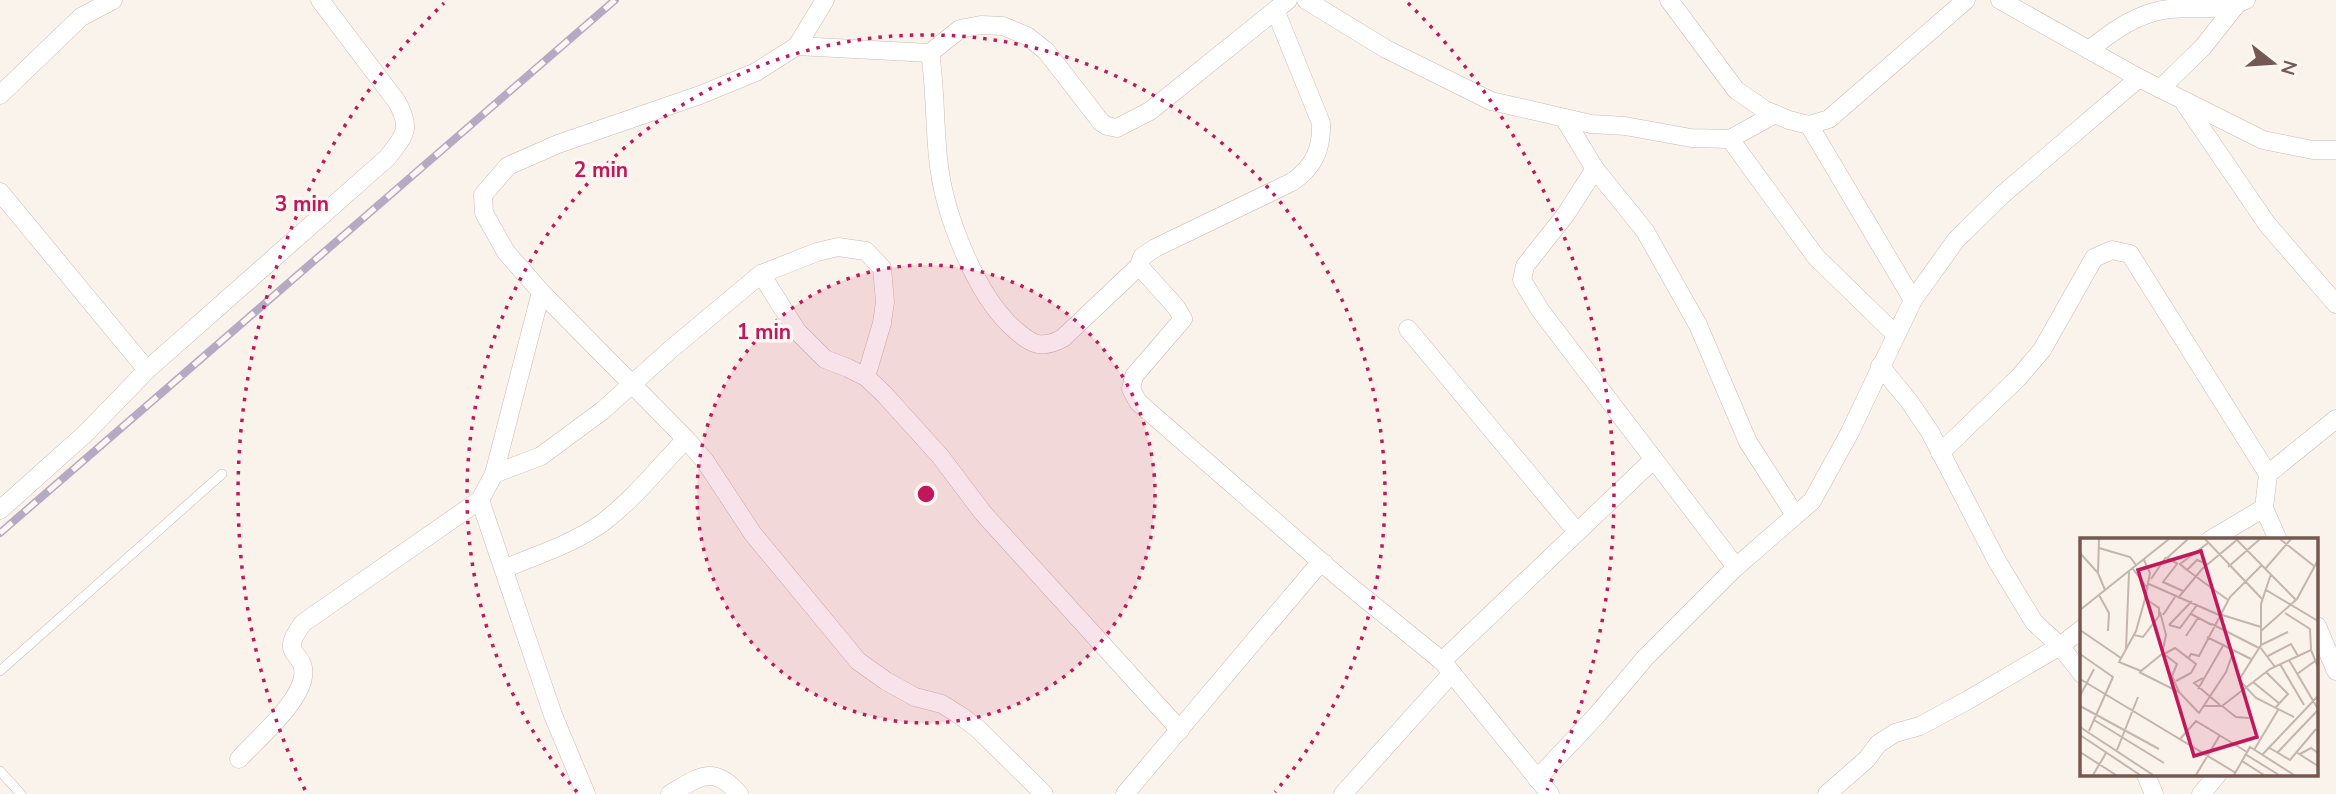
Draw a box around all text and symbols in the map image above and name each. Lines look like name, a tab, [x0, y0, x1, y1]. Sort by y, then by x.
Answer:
north arrow	[2238, 28, 2308, 98]
text: N	[2274, 57, 2303, 78]
text: 2 min	[574, 156, 628, 184]
text: 3 min	[275, 190, 329, 218]
text: 1 min	[737, 318, 791, 346]
centre of rings	[914, 482, 938, 506]
inset map	[2080, 538, 2318, 776]

